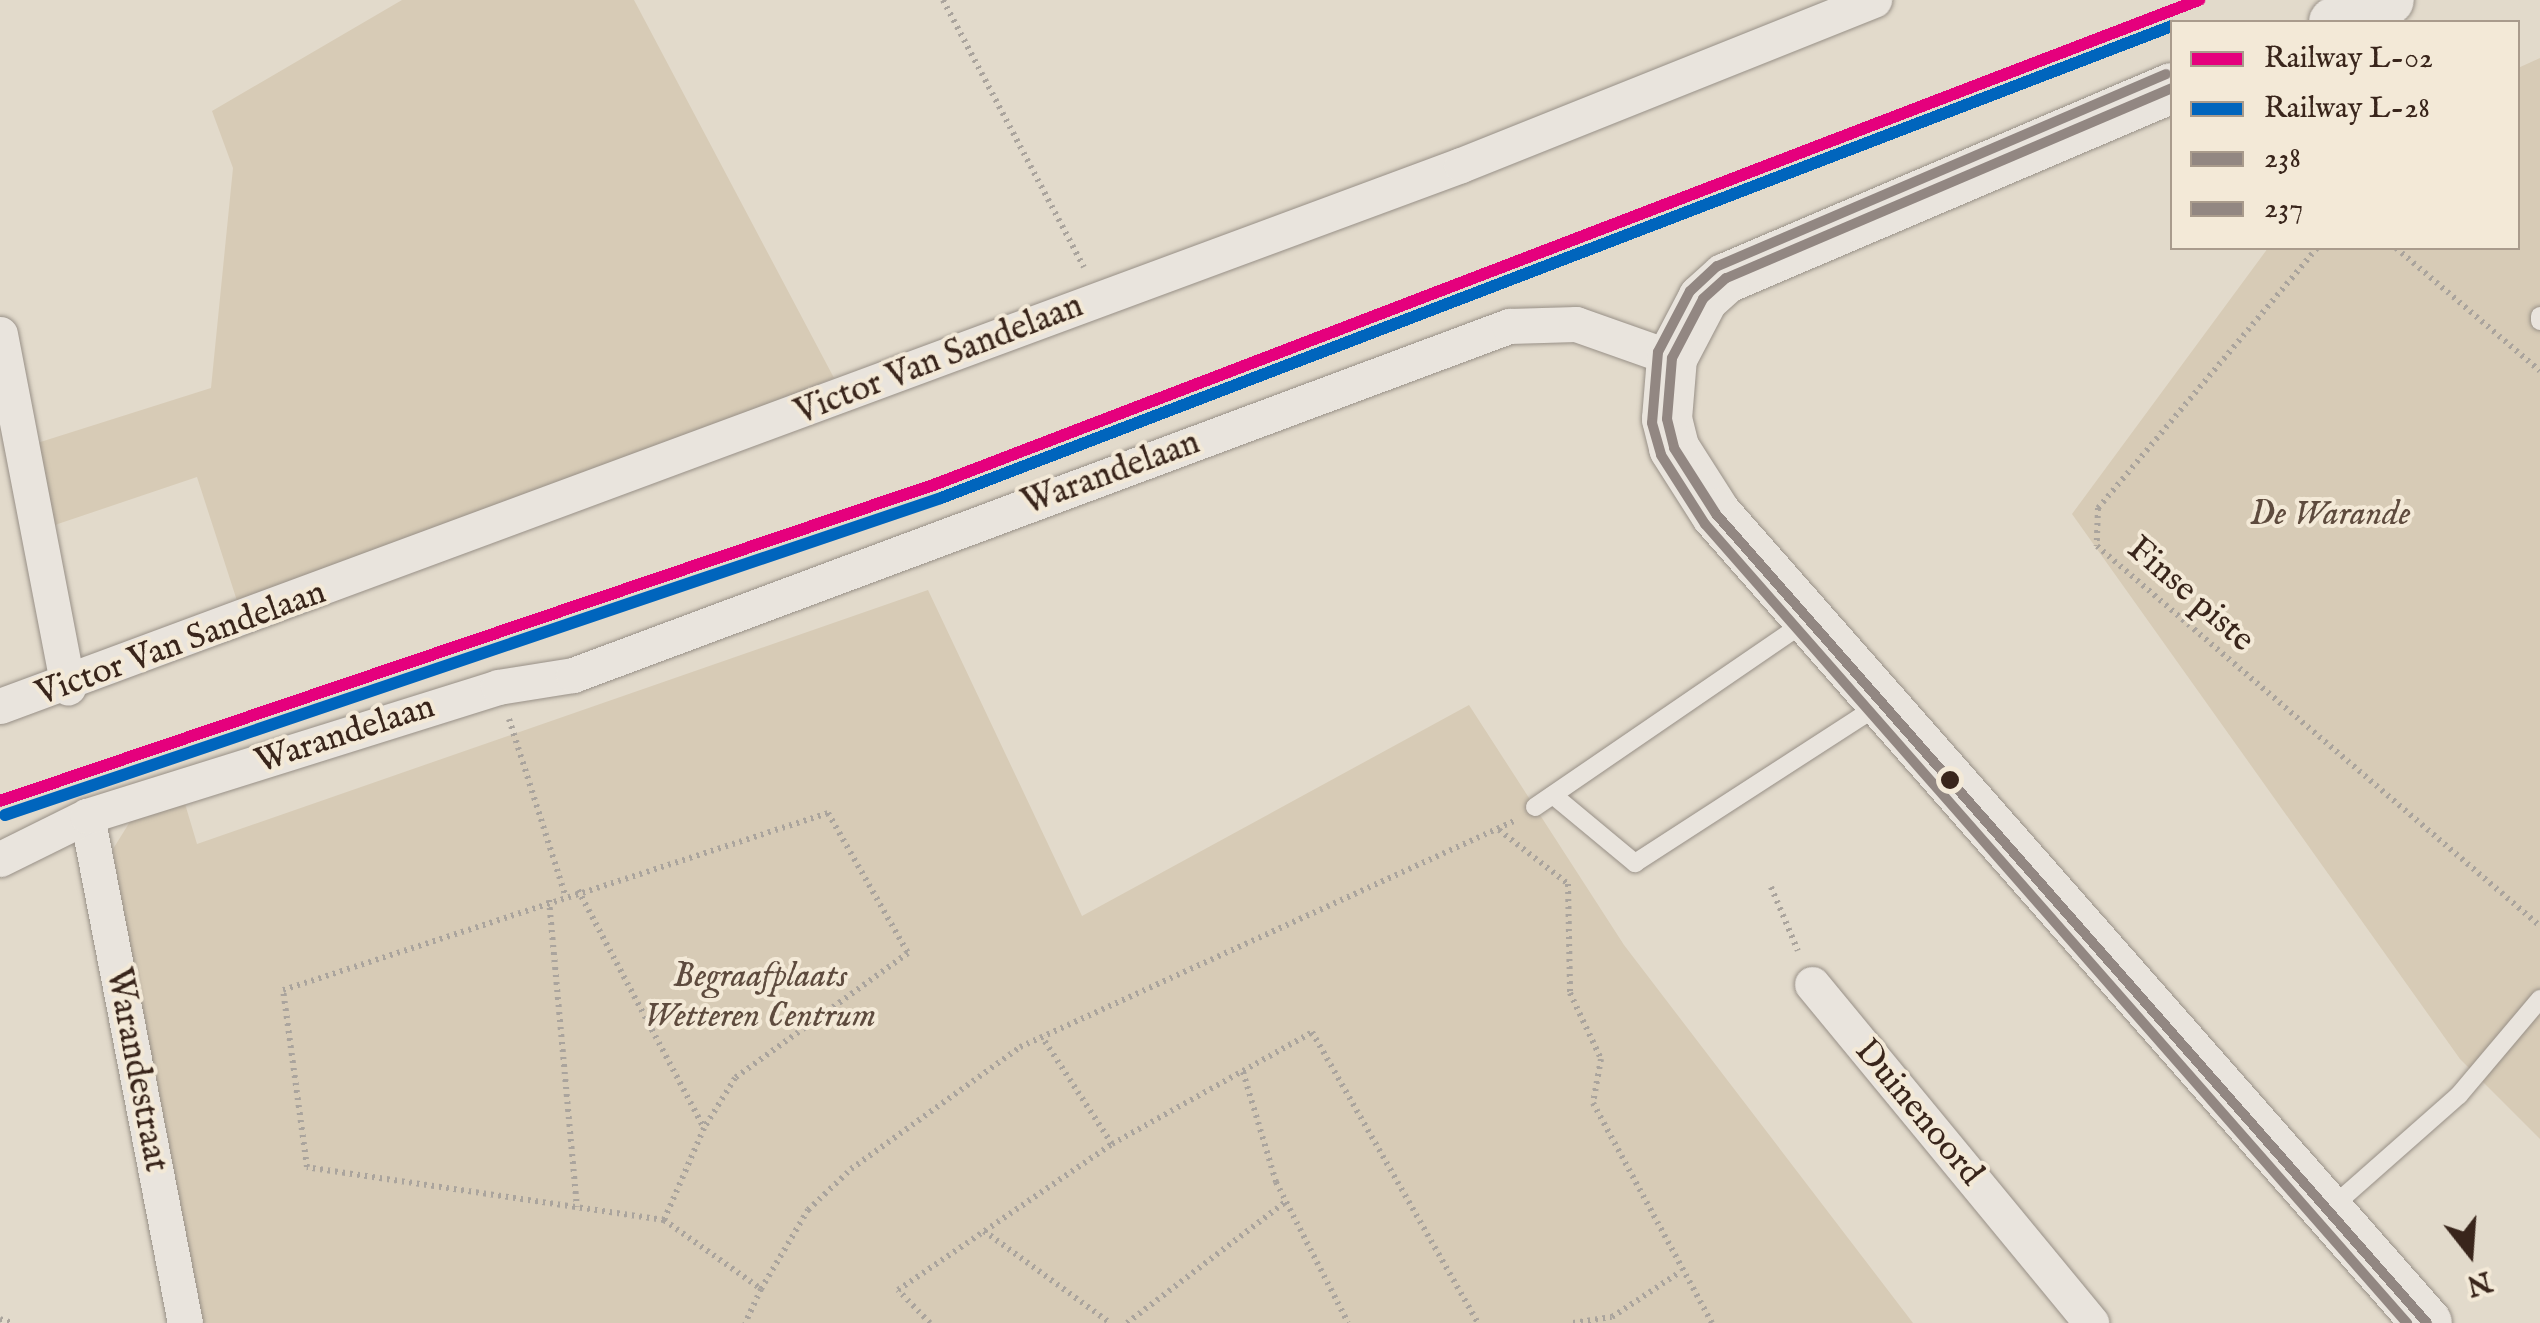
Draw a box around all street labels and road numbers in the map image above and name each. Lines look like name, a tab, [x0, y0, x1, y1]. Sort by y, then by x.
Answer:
street label: Victor Van Sandelaan	[789, 286, 1089, 434]
street label: Warandelaan	[1016, 422, 1206, 526]
street label: Finse piste	[2118, 528, 2262, 662]
street label: Victor Van Sandelaan	[30, 572, 332, 716]
street label: Warandelaan	[250, 686, 440, 784]
street label: Warandestraat	[96, 964, 176, 1176]
street label: Duinenoord	[1845, 1031, 1991, 1195]

